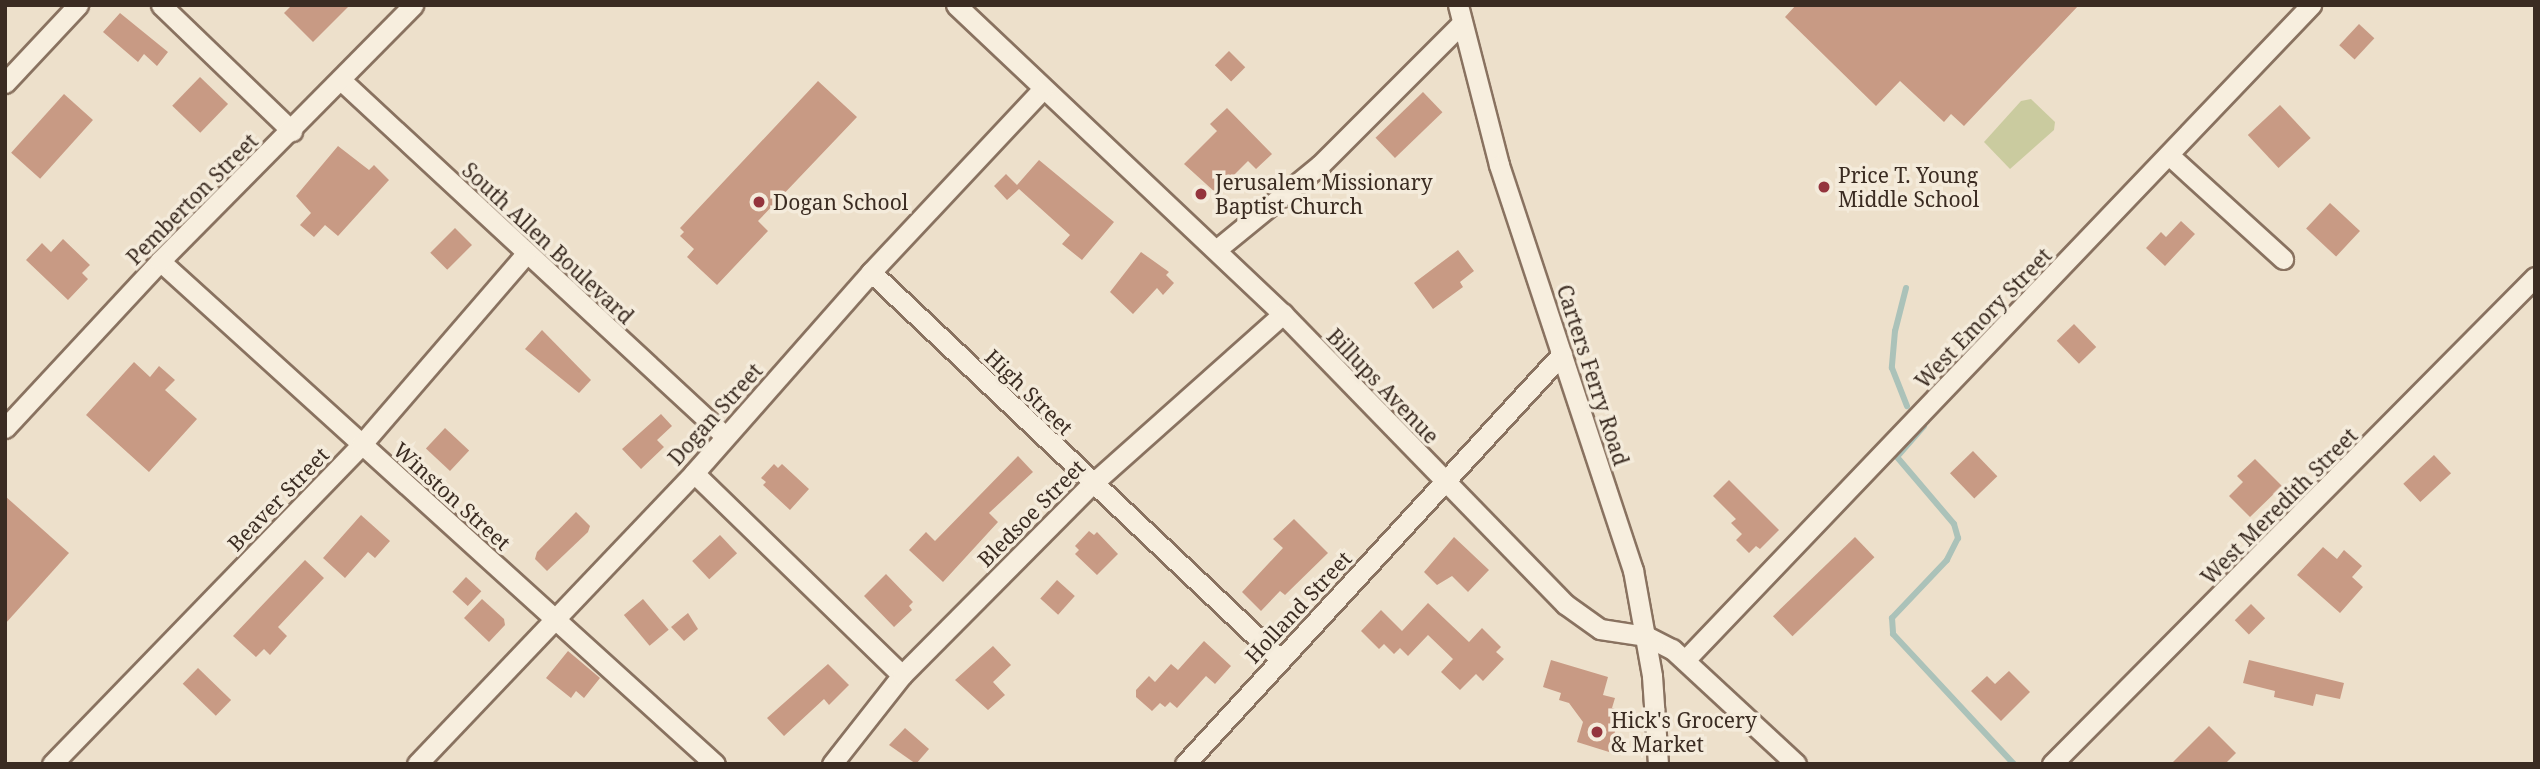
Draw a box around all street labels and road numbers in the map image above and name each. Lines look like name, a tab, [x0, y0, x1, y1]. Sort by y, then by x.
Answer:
street label: Pemberton Street	[121, 128, 263, 270]
street label: South Allen Boulevard	[457, 157, 639, 329]
street label: West Emory Street	[1910, 243, 2056, 393]
street label: Carters Ferry Road	[1552, 281, 1634, 469]
street label: Billups Avenue	[1322, 323, 1444, 449]
street label: High Street	[980, 344, 1078, 440]
street label: Dogan Street	[663, 358, 767, 470]
street label: West Meredith Street	[2196, 423, 2362, 589]
street label: Winston Street	[388, 437, 516, 555]
street label: Beaver Street	[222, 442, 334, 556]
street label: Bledsoe Street	[972, 454, 1090, 572]
street label: Holland Street	[1240, 546, 1356, 668]

